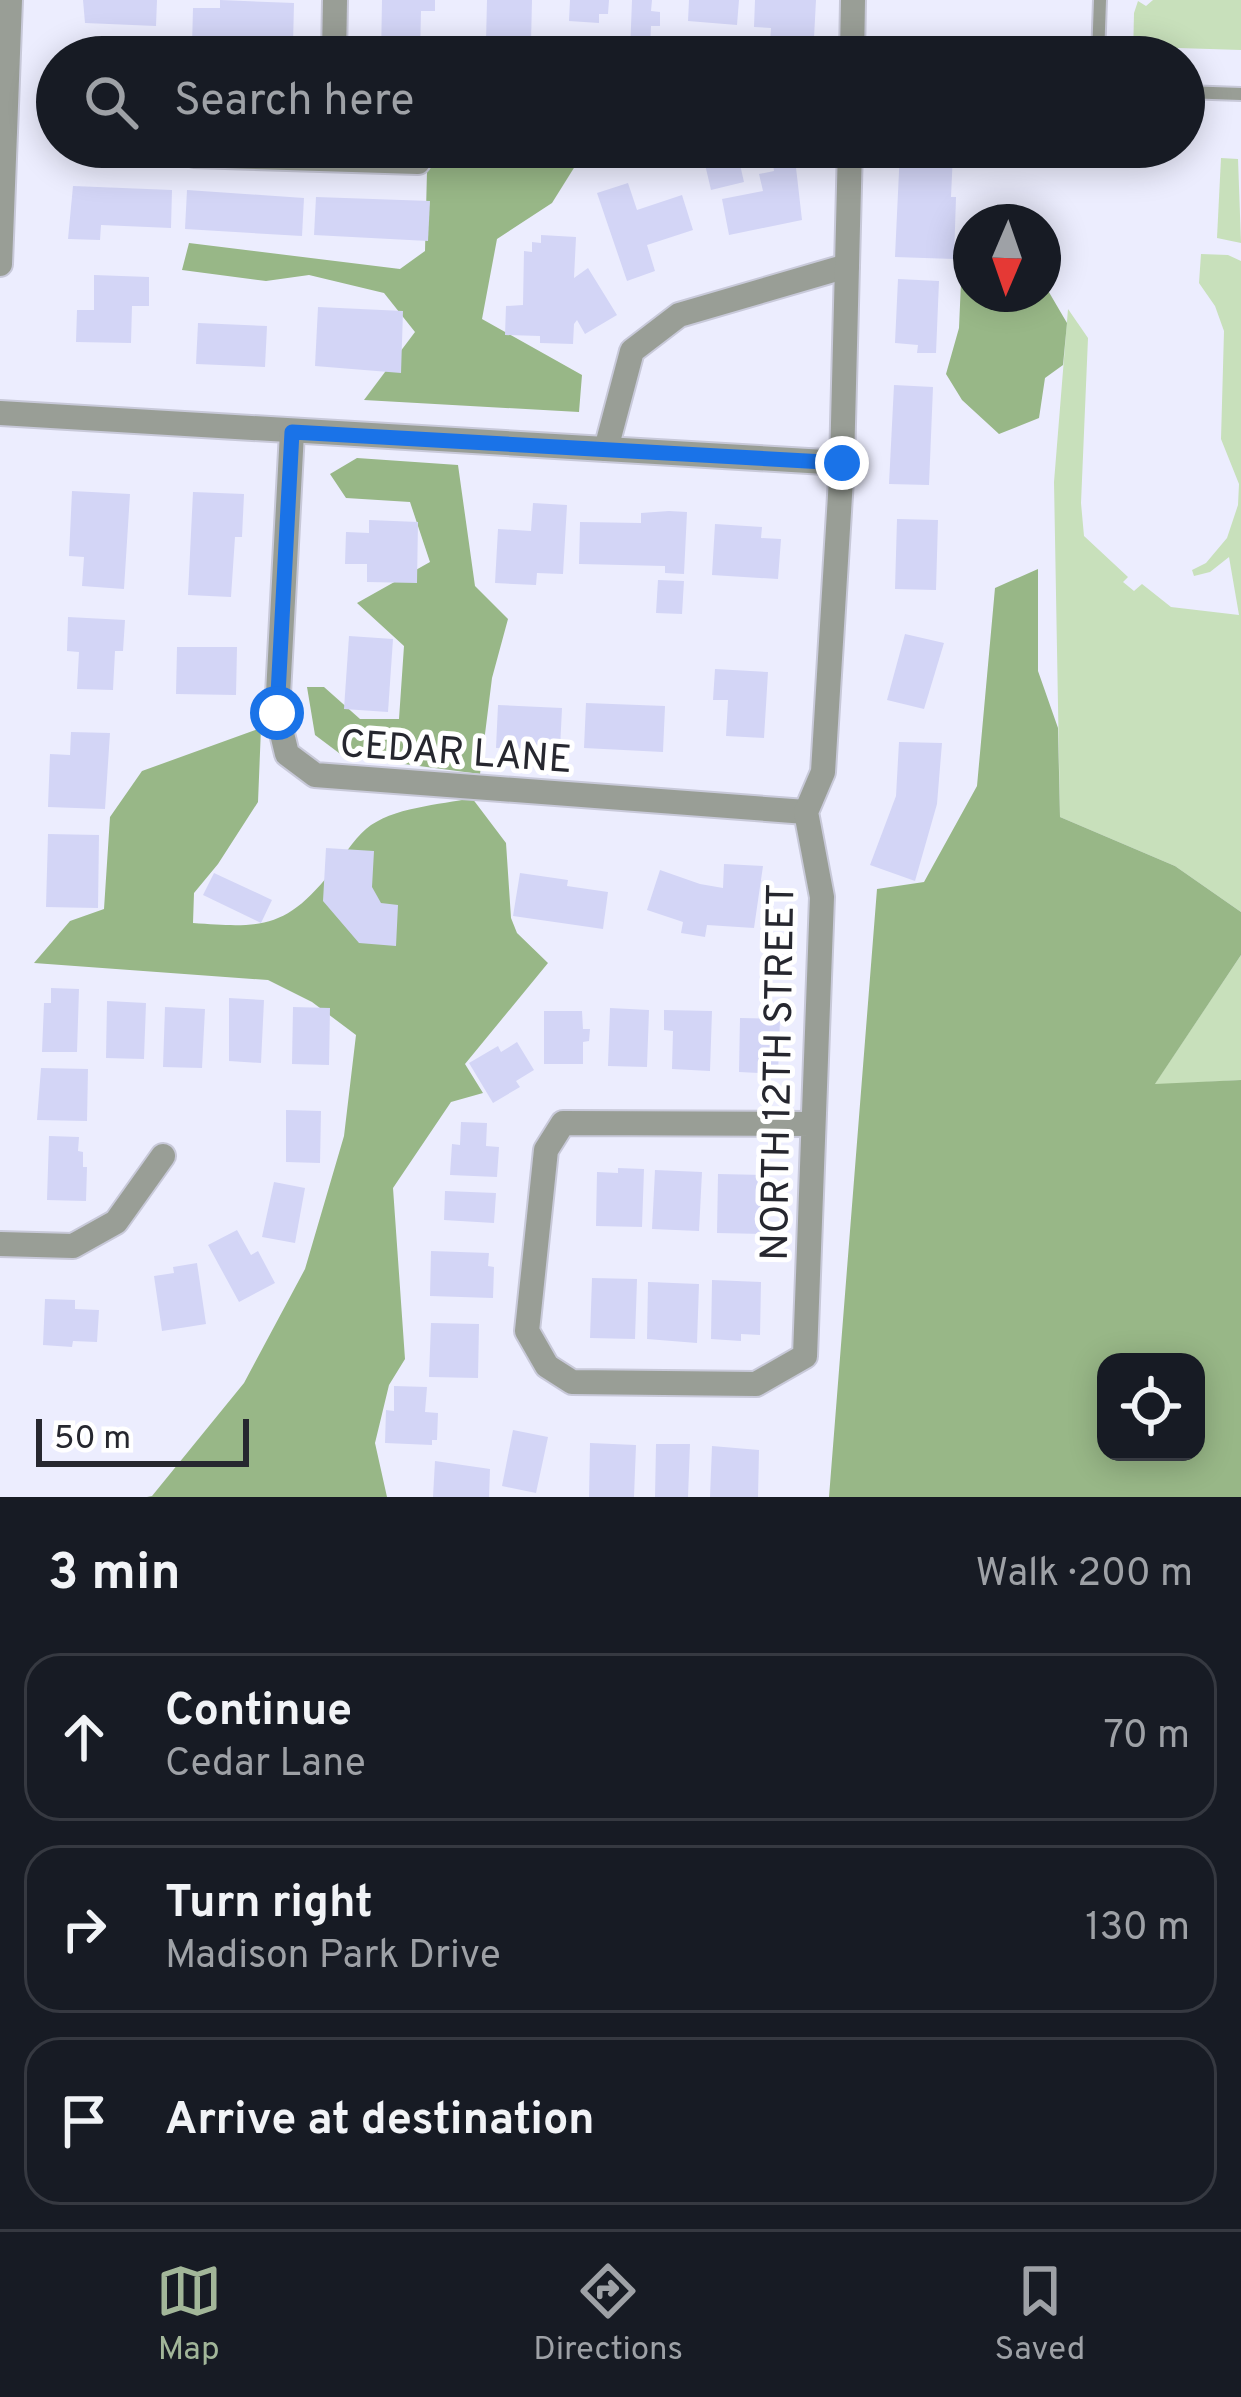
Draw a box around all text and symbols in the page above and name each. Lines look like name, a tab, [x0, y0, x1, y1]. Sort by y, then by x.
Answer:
search box	[36, 36, 1205, 168]
icon: search	[78, 69, 144, 135]
text: Search here	[174, 74, 414, 131]
north arrow	[953, 204, 1061, 312]
route end	[815, 436, 869, 490]
route start	[250, 686, 304, 740]
street label: CEDAR LANE	[338, 722, 573, 787]
street label: NORTH 12TH STREET	[753, 883, 808, 1261]
map controls	[1097, 1353, 1205, 1461]
button: locate	[1097, 1353, 1205, 1461]
scale bar	[36, 1413, 249, 1466]
text: 50 m	[54, 1419, 131, 1461]
text: 3 min	[48, 1543, 181, 1608]
text: Walk · 200 m	[976, 1551, 1193, 1600]
text: Continue	[165, 1684, 352, 1741]
icon: ahead	[51, 1704, 117, 1770]
text: 70 m	[1104, 1713, 1190, 1762]
text: Cedar Lane	[165, 1741, 366, 1790]
text: Turn right	[165, 1876, 373, 1933]
icon: right	[51, 1896, 117, 1962]
text: 130 m	[1085, 1905, 1190, 1954]
text: Madison Park Drive	[165, 1933, 501, 1982]
icon: arrive	[51, 2088, 117, 2154]
text: Arrive at destination	[165, 2093, 595, 2150]
tab: Map	[156, 2258, 222, 2372]
tab: Directions	[533, 2258, 683, 2372]
tab: Saved	[995, 2258, 1085, 2372]

